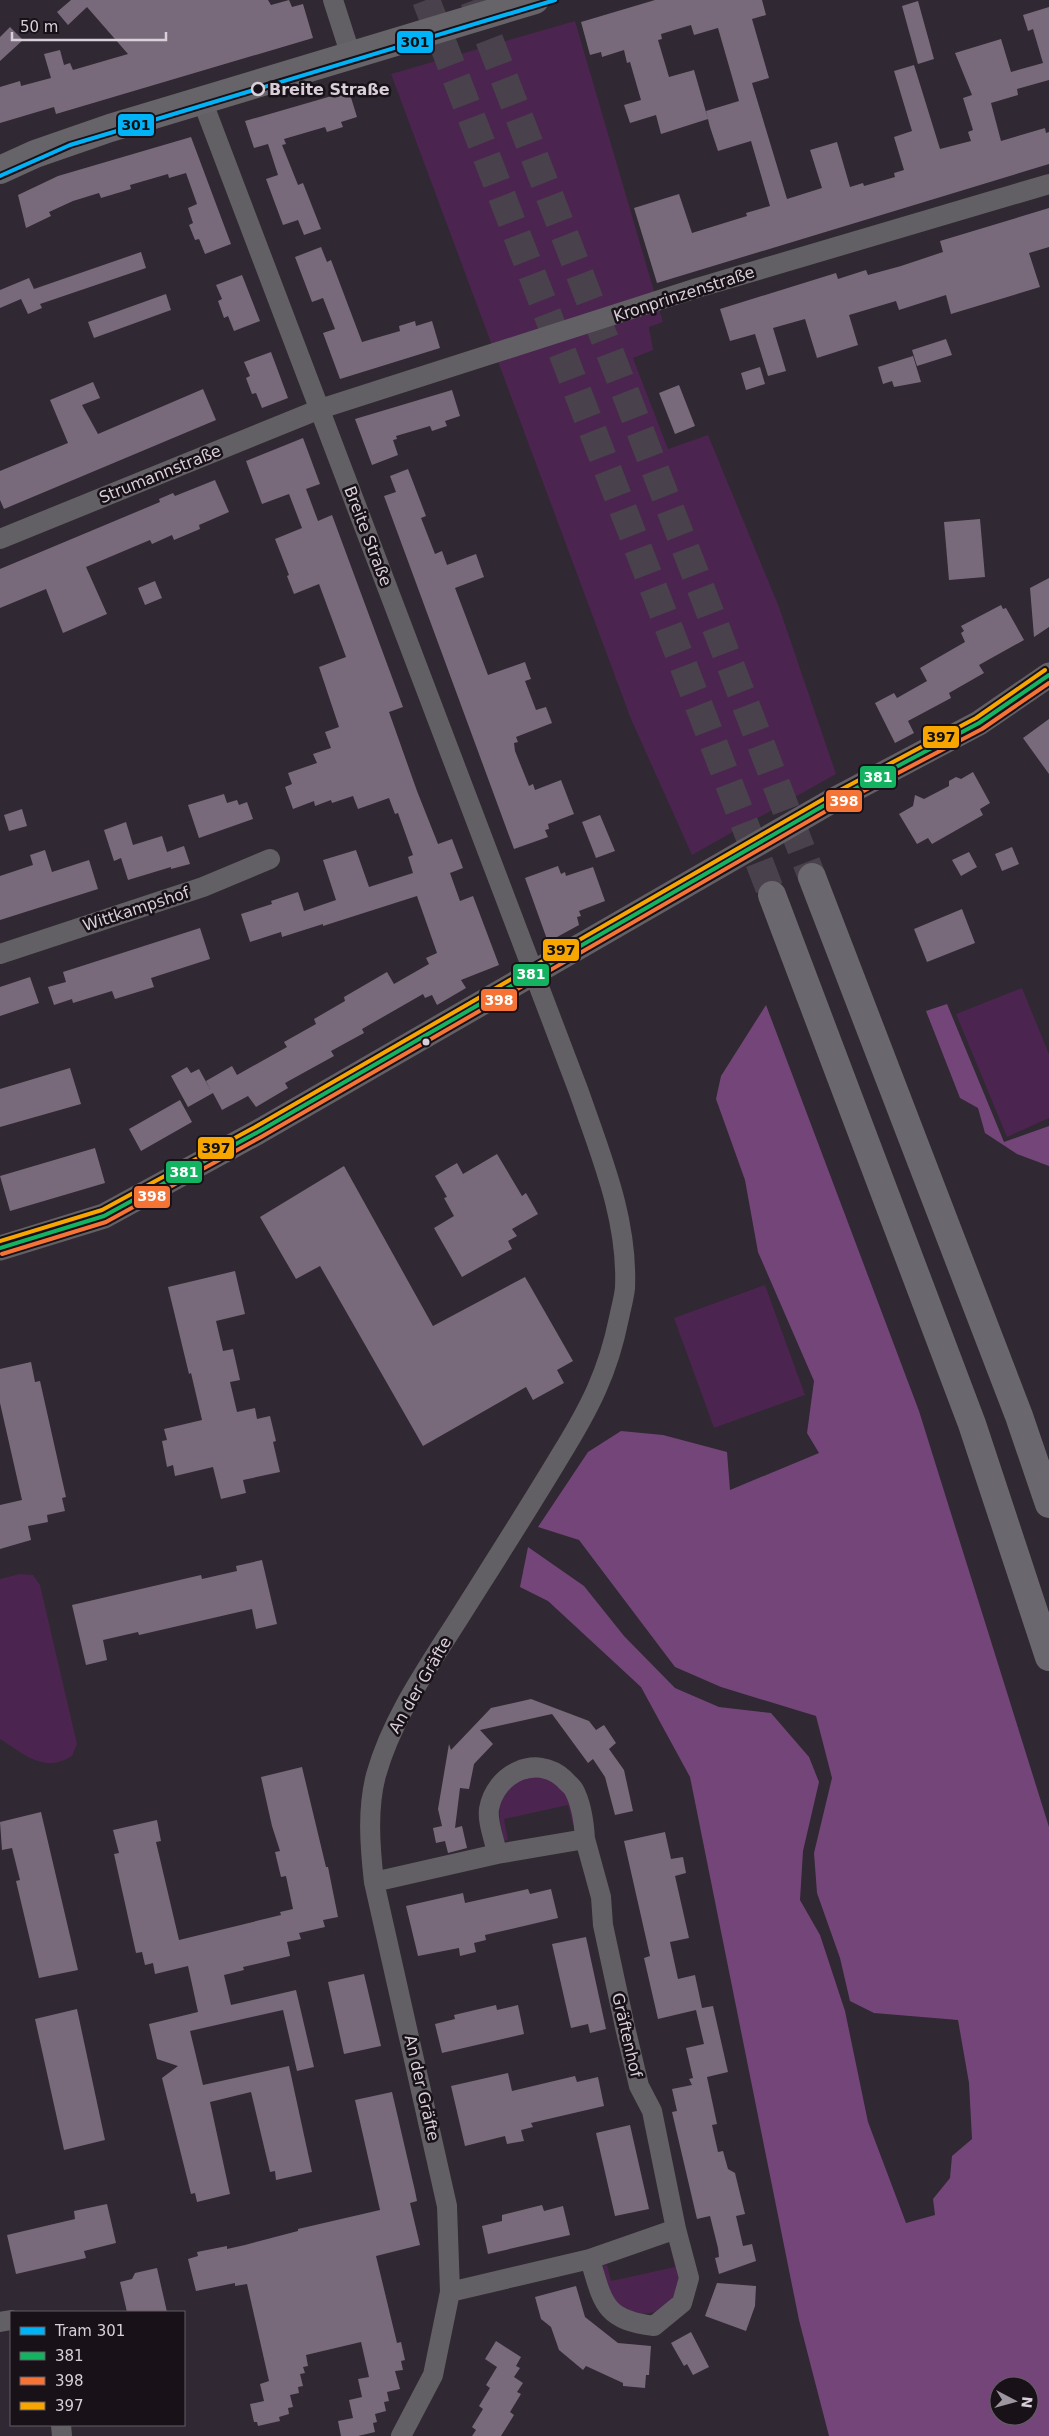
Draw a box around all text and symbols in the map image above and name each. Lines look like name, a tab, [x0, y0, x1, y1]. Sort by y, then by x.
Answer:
scale bar	[12, 10, 166, 42]
text: 50 m	[20, 18, 58, 36]
line badge: 301	[396, 30, 434, 54]
text: 301	[400, 34, 430, 50]
place label: Breite Straße	[269, 80, 390, 99]
marker: Breite Straße	[251, 82, 265, 96]
line badge: 301	[117, 113, 155, 137]
text: 301	[121, 117, 151, 133]
street label: Kronprinzenstraße	[611, 262, 757, 326]
street label: Strumannstraße	[96, 441, 224, 507]
street label: Breite Straße	[340, 483, 396, 589]
line badge: 397	[922, 725, 960, 749]
text: 397	[926, 729, 956, 745]
line badge: 381	[859, 765, 897, 789]
text: 381	[863, 769, 893, 785]
line badge: 398	[825, 789, 863, 813]
text: 398	[829, 793, 859, 809]
street label: Wittkampshof	[80, 883, 192, 935]
line badge: 397	[542, 938, 580, 962]
text: 397	[546, 942, 576, 958]
line badge: 381	[512, 963, 550, 987]
text: 381	[516, 966, 546, 982]
line badge: 398	[480, 988, 518, 1012]
text: 398	[484, 992, 514, 1008]
unlabelled marker	[421, 1037, 431, 1047]
line badge: 397	[197, 1136, 235, 1160]
text: 397	[201, 1140, 231, 1156]
line badge: 381	[165, 1160, 203, 1184]
text: 381	[169, 1164, 199, 1180]
line badge: 398	[133, 1185, 171, 1209]
text: 398	[137, 1188, 167, 1204]
street label: An der Gräfte	[385, 1633, 455, 1737]
street label: Gräftenhof	[608, 1991, 646, 2079]
street label: An der Gräfte	[401, 2033, 443, 2143]
legend	[10, 2311, 185, 2426]
text: Tram 301	[54, 2322, 125, 2340]
text: 381	[55, 2347, 84, 2365]
text: 398	[55, 2372, 84, 2390]
north arrow	[989, 2376, 1039, 2426]
text: N	[1018, 2396, 1035, 2409]
text: 397	[55, 2397, 84, 2415]

